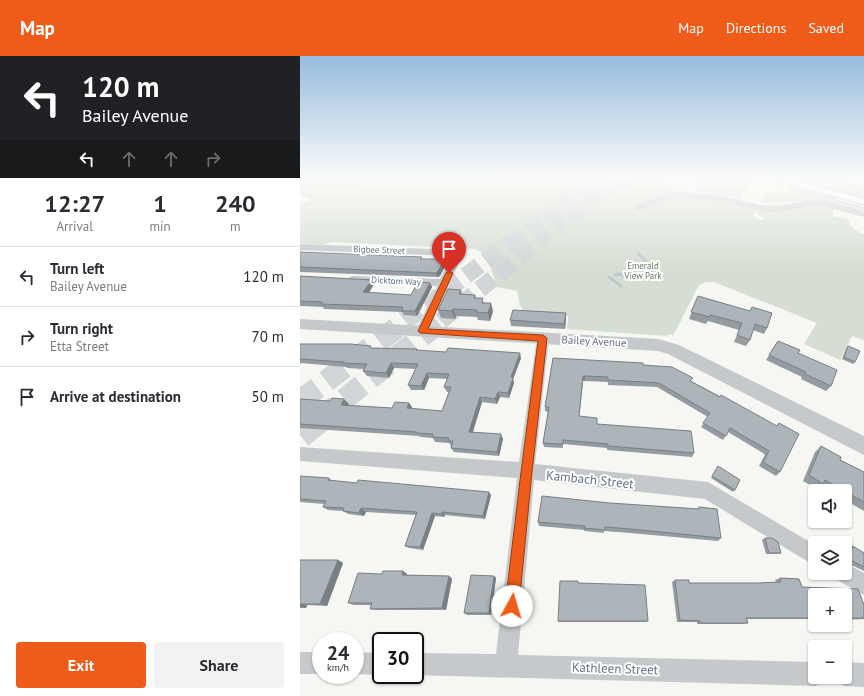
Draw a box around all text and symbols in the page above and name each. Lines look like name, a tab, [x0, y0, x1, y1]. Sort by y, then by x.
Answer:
text: Map	[20, 16, 55, 40]
text: Map	[678, 19, 704, 37]
text: Directions	[726, 19, 786, 37]
text: Saved	[808, 19, 844, 37]
text: 120 m	[82, 68, 159, 105]
icon: left	[16, 72, 68, 124]
text: Bailey Avenue	[82, 104, 188, 127]
icon: left	[76, 148, 98, 170]
icon: ahead	[118, 148, 140, 170]
icon: ahead	[160, 148, 182, 170]
icon: right	[202, 148, 224, 170]
text: 12:27	[44, 188, 105, 219]
text: 1	[153, 188, 167, 219]
text: 240	[215, 188, 256, 219]
text: Arrival	[57, 218, 93, 235]
text: min	[149, 218, 171, 235]
text: m	[230, 218, 241, 235]
pin	[432, 232, 466, 273]
icon: arrive	[438, 238, 460, 260]
street label: Bigbee Street	[353, 243, 405, 256]
text: Turn left	[50, 259, 104, 278]
park label: Emerald View Park	[623, 260, 662, 281]
icon: left	[16, 266, 38, 288]
text: 120 m	[243, 267, 284, 286]
street label: Dicktom Way	[371, 274, 422, 287]
text: Bailey Avenue	[50, 278, 127, 295]
text: Turn right	[50, 319, 113, 338]
icon: right	[16, 326, 38, 348]
text: 70 m	[251, 327, 284, 346]
street label: Bailey Avenue	[561, 332, 627, 350]
text: Etta Street	[50, 338, 109, 355]
icon: arrive	[16, 386, 38, 408]
text: Arrive at destination	[50, 387, 181, 406]
text: 50 m	[251, 387, 284, 406]
street label: Kambach Street	[545, 466, 635, 493]
map controls	[808, 484, 852, 684]
button: sound	[808, 484, 852, 528]
button: layers	[808, 536, 852, 580]
position arrow	[491, 585, 533, 627]
button: +	[808, 588, 852, 632]
speed limit sign: 30	[372, 632, 424, 684]
text: 24	[327, 640, 349, 666]
button: −	[808, 640, 852, 684]
button: Exit	[16, 642, 146, 688]
button: Share	[154, 642, 284, 688]
street label: Kathleen Street	[572, 659, 659, 679]
text: km/h	[327, 661, 349, 674]

